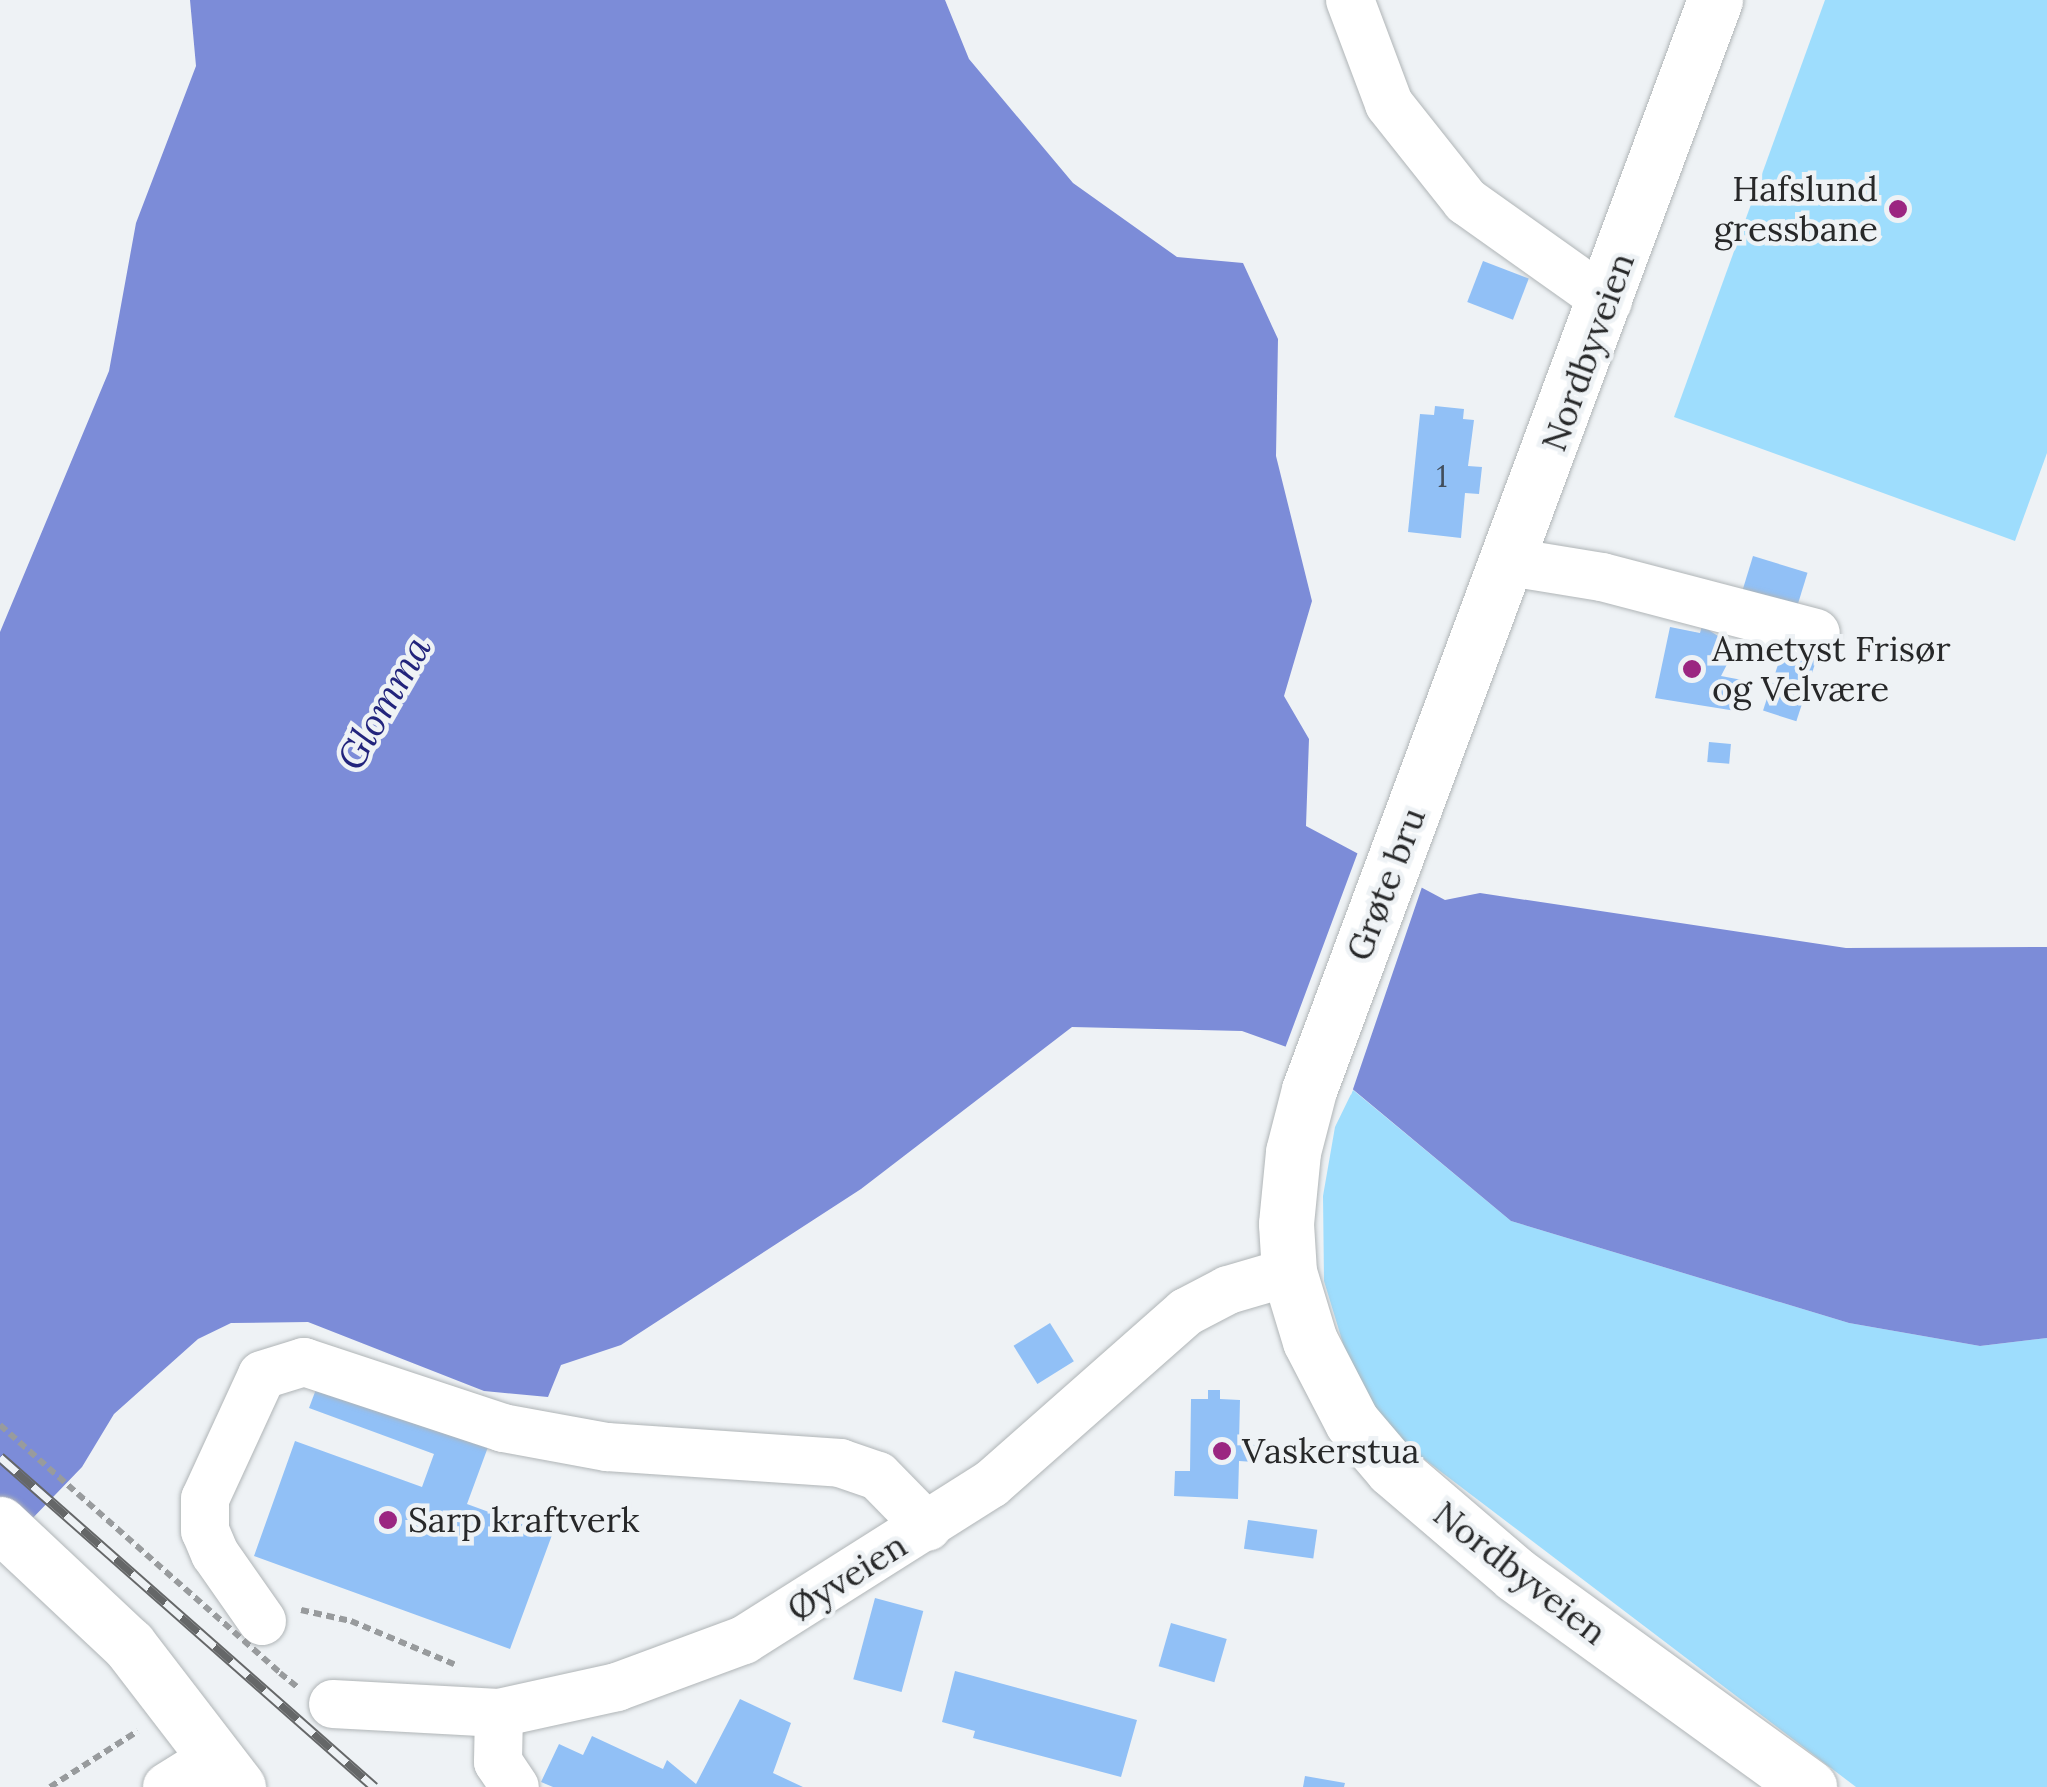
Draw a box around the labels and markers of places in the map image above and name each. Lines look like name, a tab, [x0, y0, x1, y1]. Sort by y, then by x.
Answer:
place label: Hafslund gressbane	[1714, 168, 1878, 250]
marker: Hafslund gressbane	[1887, 198, 1909, 220]
place label: Ametyst Frisør og Velvære	[1712, 628, 1951, 710]
marker: Ametyst Frisør og Velvære	[1681, 658, 1703, 680]
place label: Vaskerstua	[1242, 1430, 1420, 1472]
marker: Vaskerstua	[1211, 1440, 1233, 1462]
place label: Sarp kraftverk	[408, 1499, 640, 1541]
marker: Sarp kraftverk	[377, 1509, 399, 1531]

